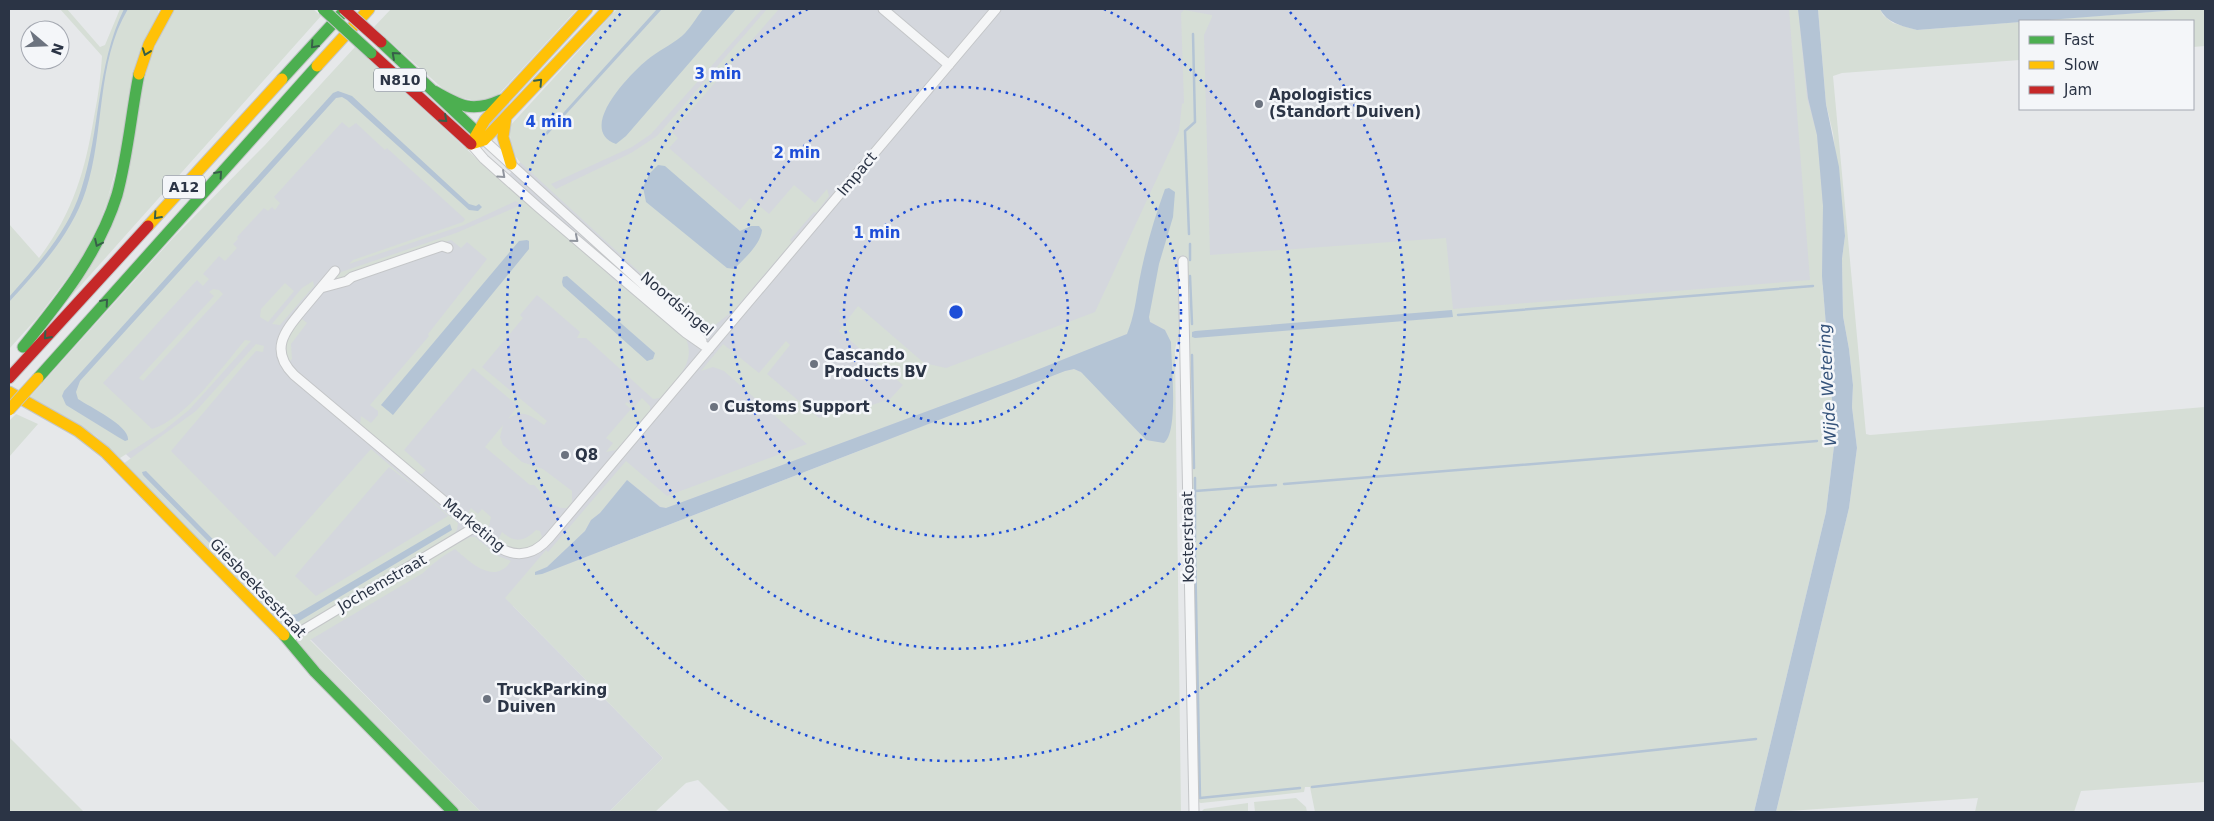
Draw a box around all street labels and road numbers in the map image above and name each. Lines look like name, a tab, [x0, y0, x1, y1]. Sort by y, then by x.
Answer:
road number: N810	[374, 68, 426, 92]
street label: Impact	[833, 148, 881, 200]
road number: A12	[163, 176, 205, 198]
street label: Noordsingel	[637, 268, 717, 340]
street label: Kosterstraat	[1178, 491, 1198, 583]
street label: Marketing	[439, 494, 509, 556]
street label: Giesbeeksestraat	[206, 535, 310, 641]
street label: Jochemstraat	[334, 550, 430, 616]

